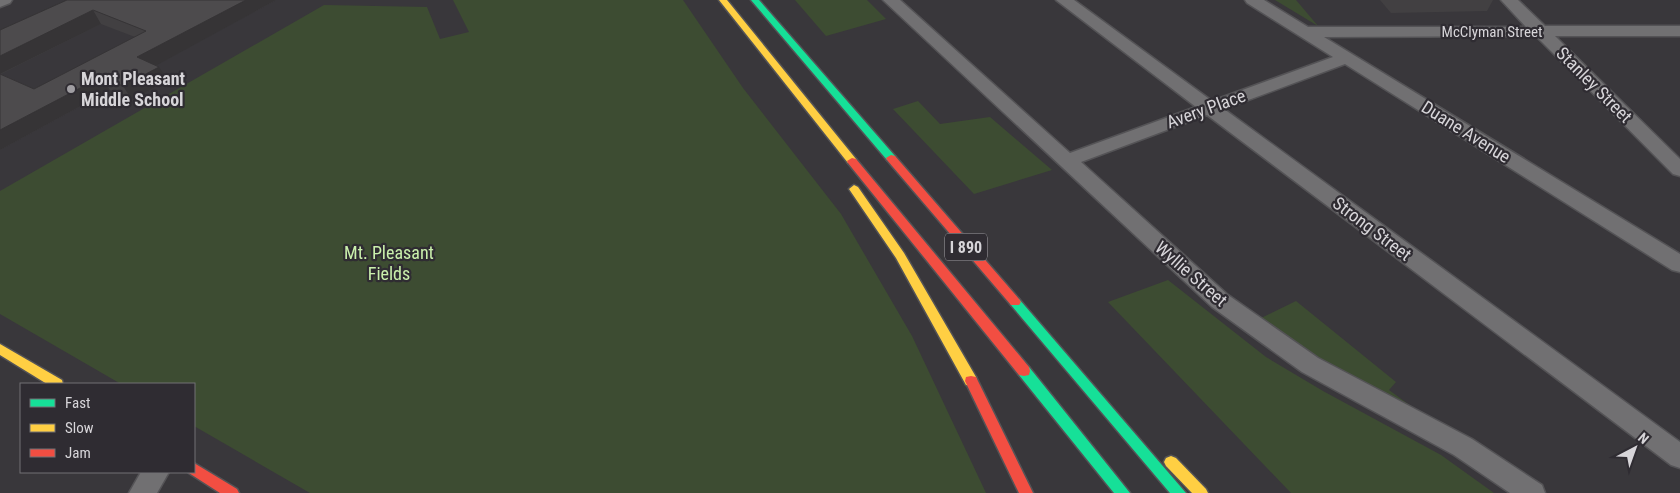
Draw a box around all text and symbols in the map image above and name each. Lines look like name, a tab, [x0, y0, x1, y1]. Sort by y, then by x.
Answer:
street label: McClyman Street	[1442, 23, 1542, 41]
street label: Stanley Street	[1552, 42, 1637, 127]
place label: Mont Pleasant Middle School	[81, 68, 186, 110]
marker: Mont Pleasant Middle School	[65, 83, 77, 95]
street label: Avery Place	[1163, 85, 1248, 133]
street label: Duane Avenue	[1418, 96, 1515, 167]
street label: Strong Street	[1329, 192, 1416, 265]
road number: I 890	[945, 233, 987, 260]
street label: Wyllie Street	[1151, 237, 1232, 311]
park label: Mt. Pleasant Fields	[344, 242, 434, 284]
legend	[20, 383, 195, 473]
text: Fast	[65, 394, 90, 412]
text: Slow	[65, 419, 94, 437]
north arrow	[1610, 423, 1660, 473]
text: N	[1635, 429, 1652, 447]
text: Jam	[65, 444, 91, 462]

